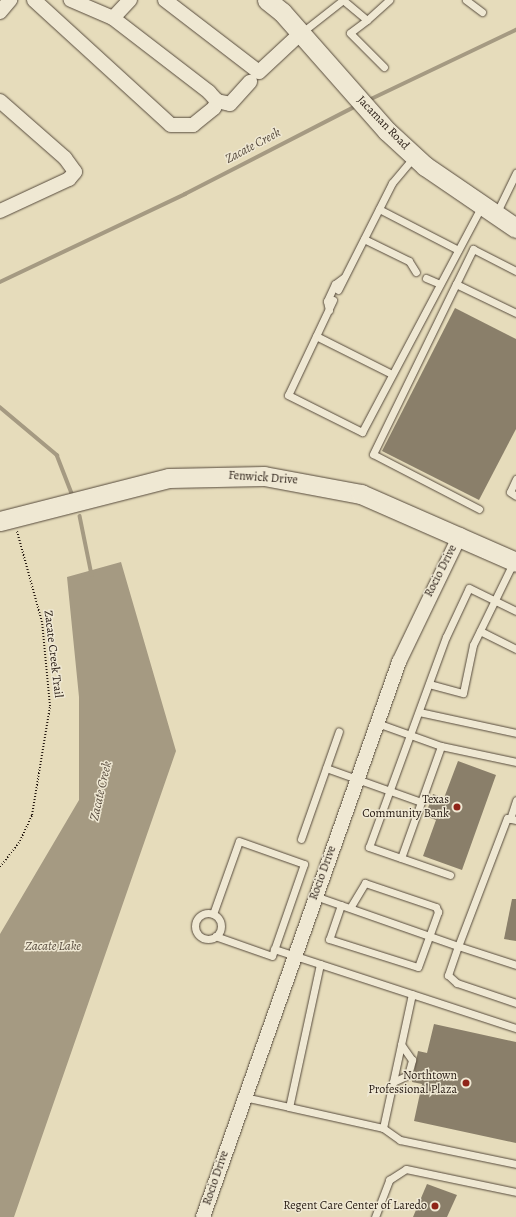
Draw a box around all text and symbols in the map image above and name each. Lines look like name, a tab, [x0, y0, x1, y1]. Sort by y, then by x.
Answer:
street label: Jacaman Road	[354, 93, 412, 153]
water label: Zacate Creek	[223, 125, 283, 167]
street label: Fenwick Drive	[228, 468, 298, 488]
street label: Rocio Drive	[422, 542, 460, 600]
street label: Zacate Creek Trail	[40, 609, 66, 699]
water label: Zacate Creek	[87, 760, 115, 822]
place label: Texas Community Bank	[362, 793, 449, 821]
marker: Texas Community Bank	[452, 802, 462, 812]
street label: Rocio Drive	[307, 844, 339, 902]
water label: Zacate Lake	[25, 938, 81, 954]
place label: Northtown Professional Plaza	[368, 1069, 457, 1097]
marker: Northtown Professional Plaza	[460, 1077, 472, 1089]
street label: Rocio Drive	[200, 1149, 232, 1207]
place label: Regent Care Center of Laredo	[283, 1199, 427, 1213]
marker: Regent Care Center of Laredo	[430, 1201, 440, 1211]

